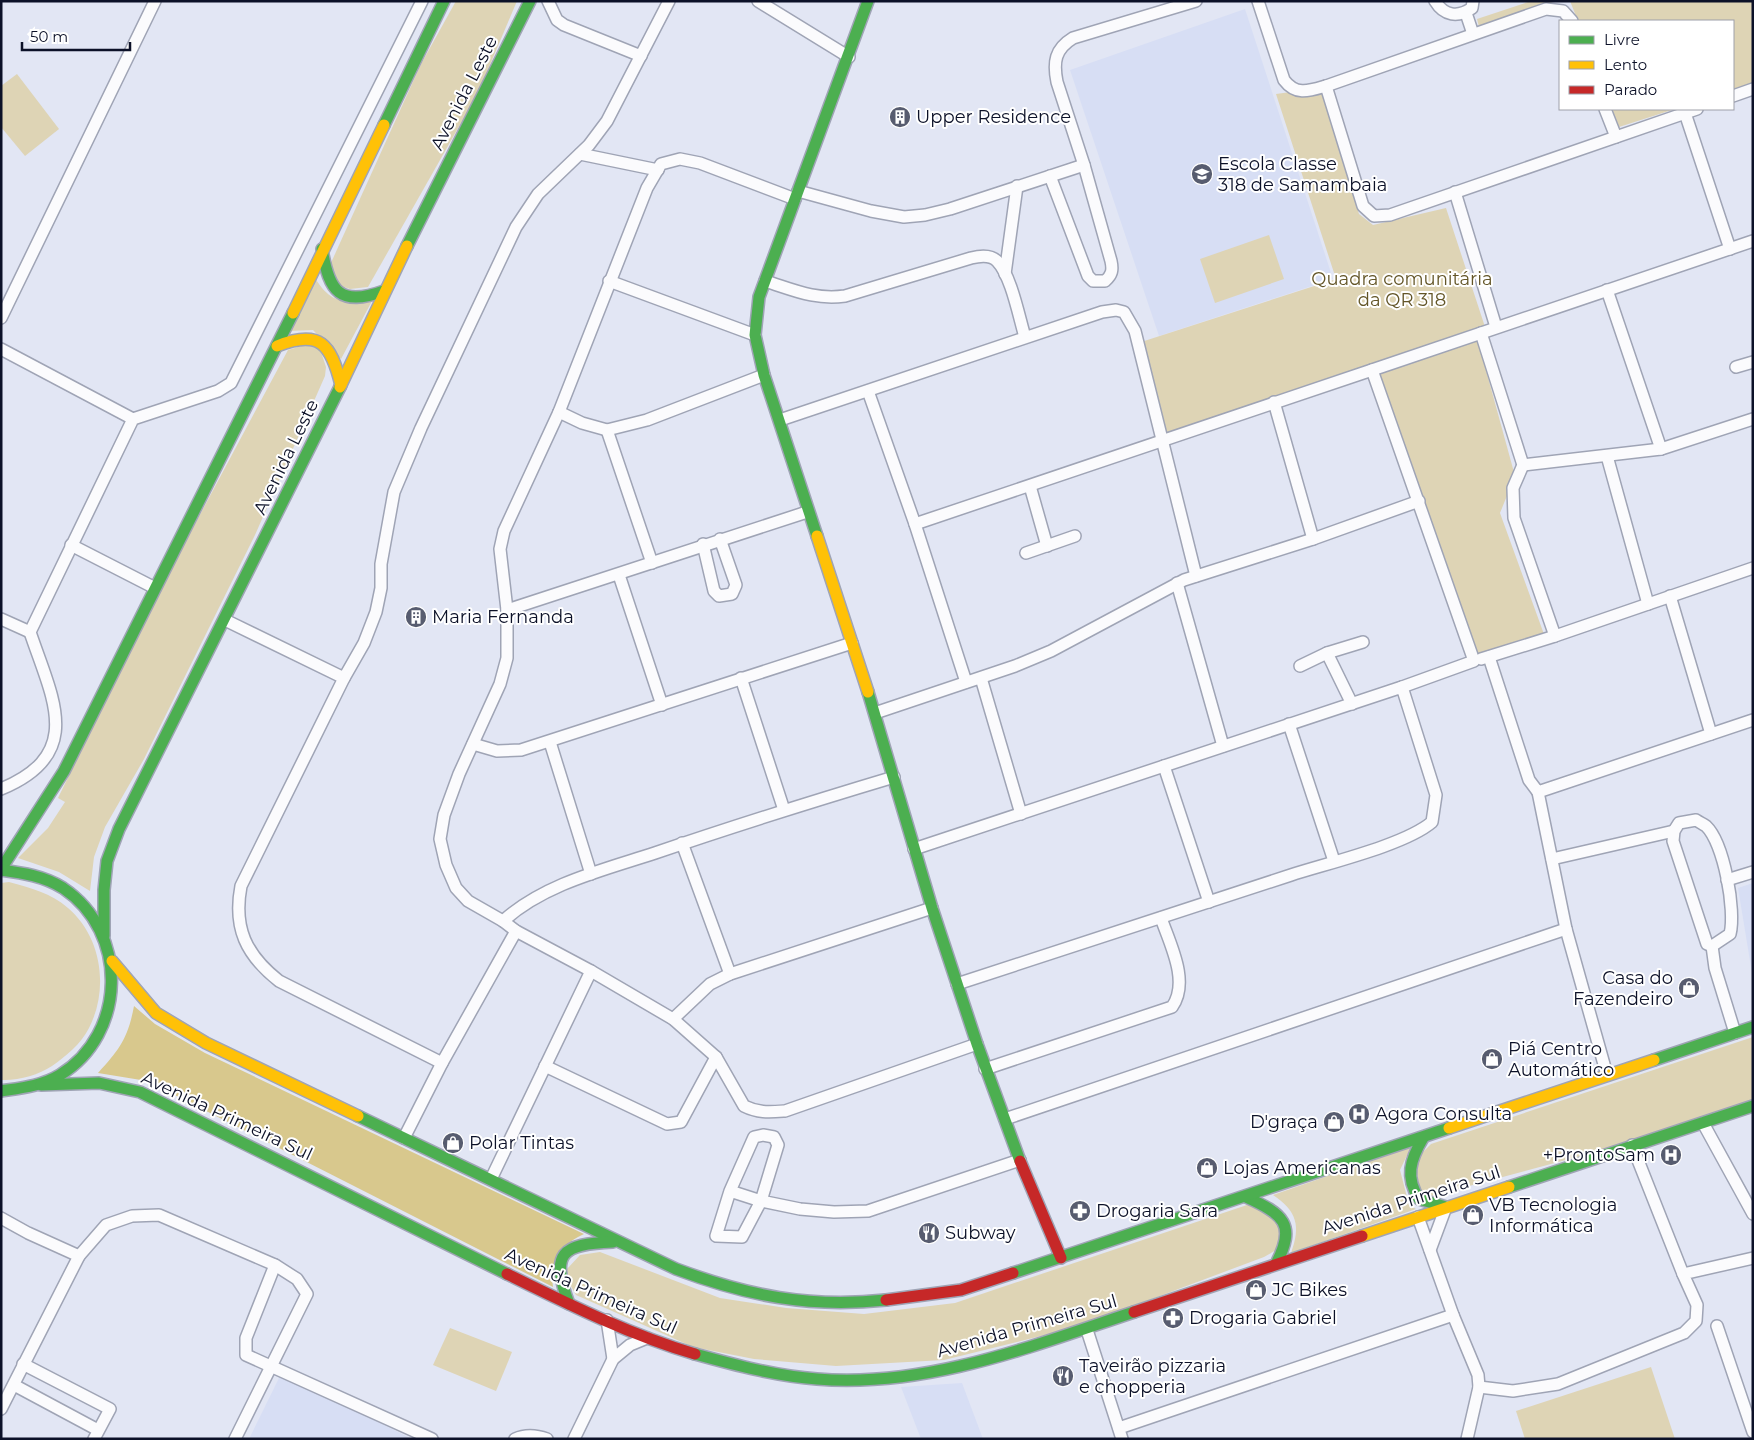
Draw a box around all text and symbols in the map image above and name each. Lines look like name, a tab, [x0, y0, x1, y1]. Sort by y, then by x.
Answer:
scale bar	[22, 20, 130, 52]
legend	[1559, 20, 1734, 110]
text: 50 m	[30, 27, 68, 46]
text: Livre	[1604, 30, 1640, 49]
street label: Avenida Leste	[426, 32, 502, 154]
text: Lento	[1604, 55, 1647, 74]
text: Parado	[1604, 80, 1657, 99]
building icon: Upper Residence	[888, 105, 912, 129]
place label: Upper Residence	[916, 106, 1071, 128]
place label: Escola Classe 318 de Samambaia	[1218, 153, 1387, 196]
school or university icon: Escola Classe 318 de Samambaia	[1190, 162, 1214, 186]
park label: Quadra comunitária da QR 318	[1311, 268, 1493, 311]
street label: Avenida Leste	[249, 396, 323, 518]
building icon: Maria Fernanda	[404, 605, 428, 629]
place label: Maria Fernanda	[432, 606, 574, 628]
place label: Casa do Fazendeiro	[1573, 967, 1673, 1010]
shop icon: Casa do Fazendeiro	[1677, 976, 1701, 1000]
place label: Piá Centro Automático	[1508, 1038, 1614, 1081]
shop icon: Piá Centro Automático	[1480, 1047, 1504, 1071]
street label: Avenida Primeira Sul	[138, 1067, 316, 1165]
hospital icon: Agora Consulta	[1347, 1102, 1371, 1126]
place label: Agora Consulta	[1375, 1103, 1512, 1125]
shop icon: D'graça	[1322, 1110, 1346, 1134]
place label: D'graça	[1250, 1111, 1318, 1133]
shop icon: Polar Tintas	[441, 1131, 465, 1155]
place label: Polar Tintas	[469, 1132, 574, 1154]
hospital icon: +ProntoSam	[1659, 1143, 1683, 1167]
place label: +ProntoSam	[1543, 1144, 1655, 1166]
shop icon: Lojas Americanas	[1195, 1156, 1219, 1180]
place label: Lojas Americanas	[1223, 1157, 1381, 1179]
street label: Avenida Primeira Sul	[1319, 1161, 1503, 1239]
place label: VB Tecnologia Informática	[1489, 1194, 1617, 1237]
pharmacy icon: Drogaria Sara	[1068, 1199, 1092, 1223]
place label: Drogaria Sara	[1096, 1200, 1218, 1222]
shop icon: VB Tecnologia Informática	[1461, 1203, 1485, 1227]
restaurant icon: Subway	[917, 1221, 941, 1245]
place label: Subway	[945, 1222, 1016, 1244]
street label: Avenida Primeira Sul	[501, 1243, 681, 1339]
shop icon: JC Bikes	[1244, 1278, 1268, 1302]
place label: JC Bikes	[1271, 1279, 1347, 1301]
street label: Avenida Primeira Sul	[934, 1290, 1120, 1362]
pharmacy icon: Drogaria Gabriel	[1161, 1306, 1185, 1330]
place label: Drogaria Gabriel	[1189, 1307, 1337, 1329]
place label: Taveirão pizzaria e chopperia	[1079, 1355, 1226, 1398]
restaurant icon: Taveirão pizzaria e chopperia	[1051, 1364, 1075, 1388]

